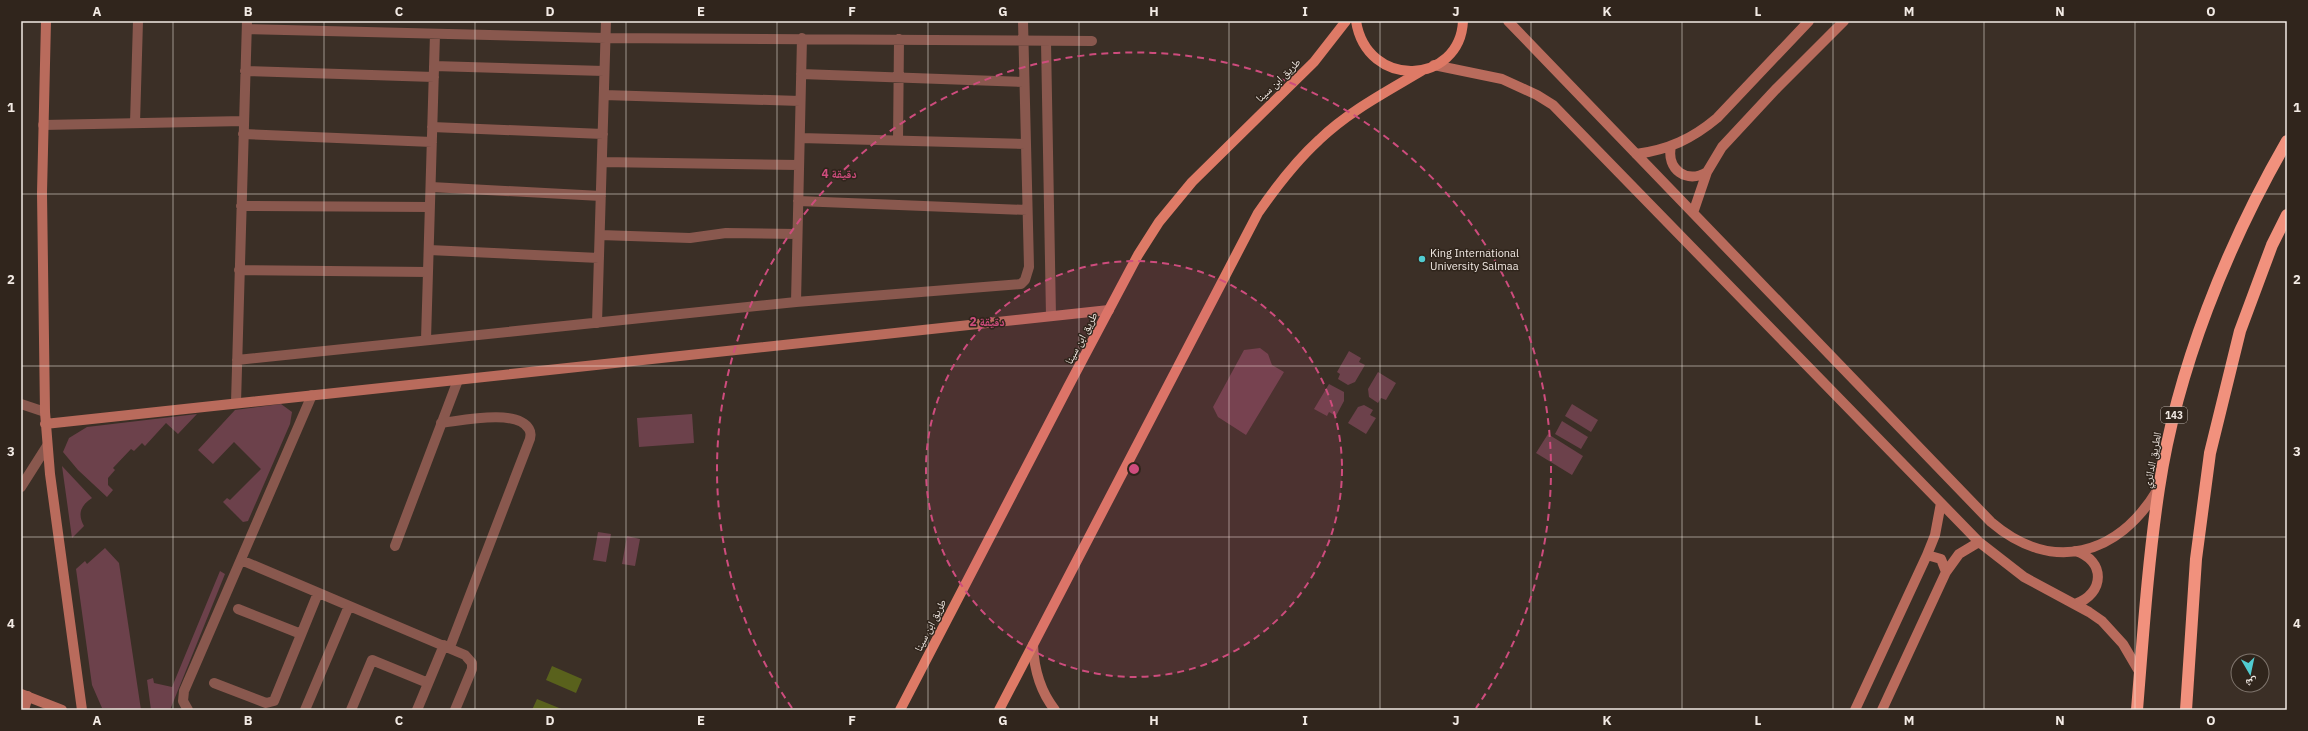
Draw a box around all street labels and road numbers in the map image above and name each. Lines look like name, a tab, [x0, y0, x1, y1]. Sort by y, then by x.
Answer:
street label: طريق ابن سينا	[1253, 55, 1303, 105]
street label: طريق ابن سينا	[1061, 310, 1101, 366]
road number: 143	[2161, 407, 2187, 423]
street label: الطريق الدائري	[2140, 431, 2166, 490]
street label: طريق ابن سينا	[911, 596, 949, 654]

